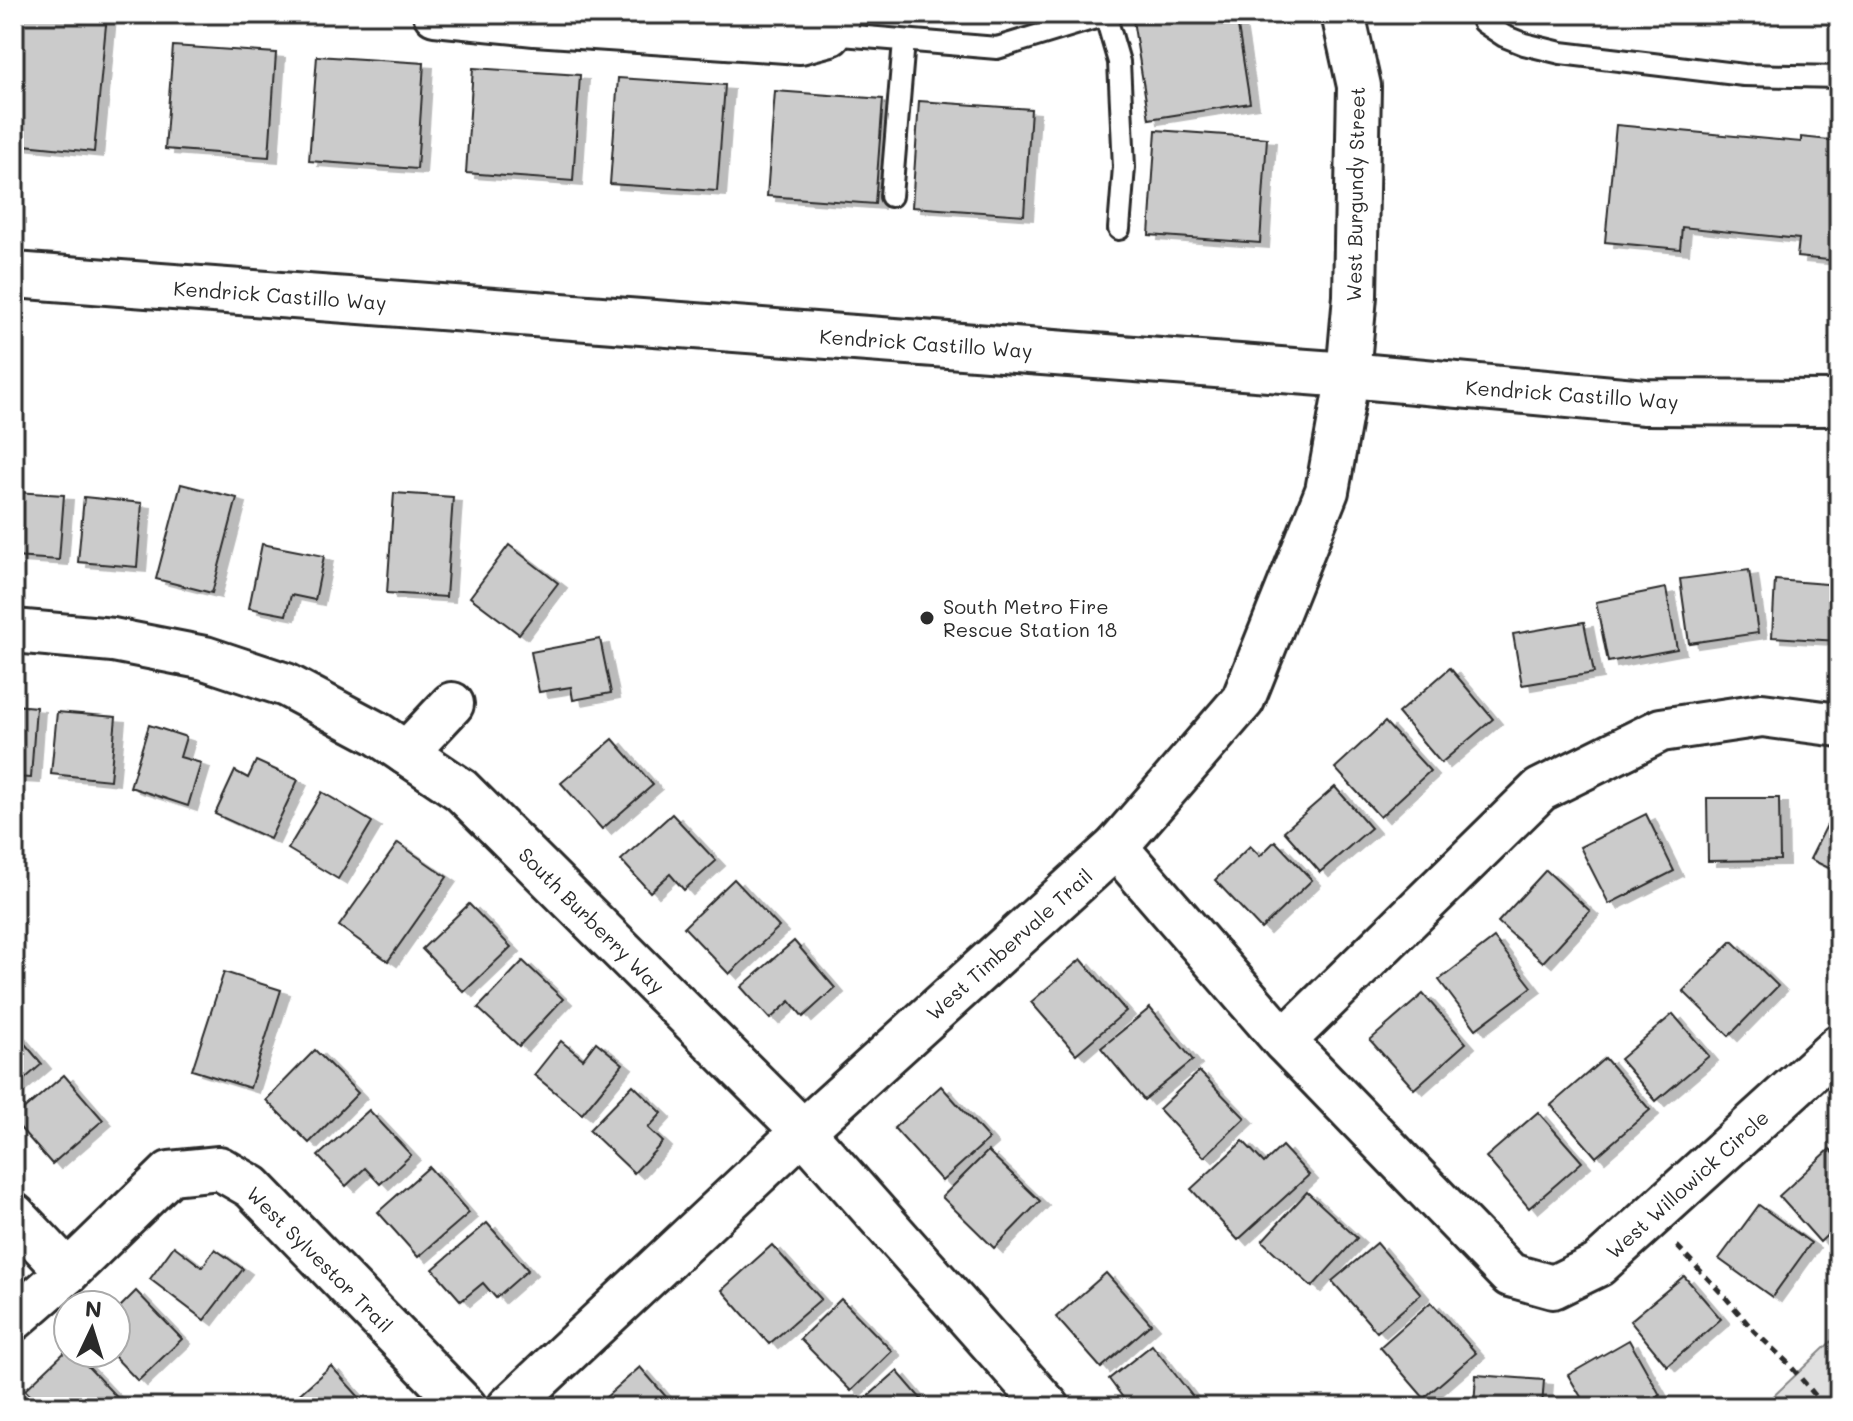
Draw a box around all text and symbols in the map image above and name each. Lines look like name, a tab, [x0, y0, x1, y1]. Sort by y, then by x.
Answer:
street label: West Burgundy Street	[1340, 86, 1370, 302]
street label: Kendrick Castillo Way	[173, 275, 387, 315]
street label: Kendrick Castillo Way	[819, 323, 1033, 363]
street label: Kendrick Castillo Way	[1465, 374, 1679, 414]
place label: South Metro Fire Rescue Station 18	[943, 593, 1117, 642]
marker: South Metro Fire Rescue Station 18	[918, 609, 936, 627]
street label: South Burberry Way	[513, 841, 671, 999]
street label: West Timbervale Trail	[920, 862, 1098, 1026]
street label: West Willowick Circle	[1600, 1104, 1774, 1264]
street label: West Sylvestor Trail	[241, 1180, 399, 1338]
north arrow	[52, 1289, 132, 1369]
text: N	[84, 1294, 103, 1324]

